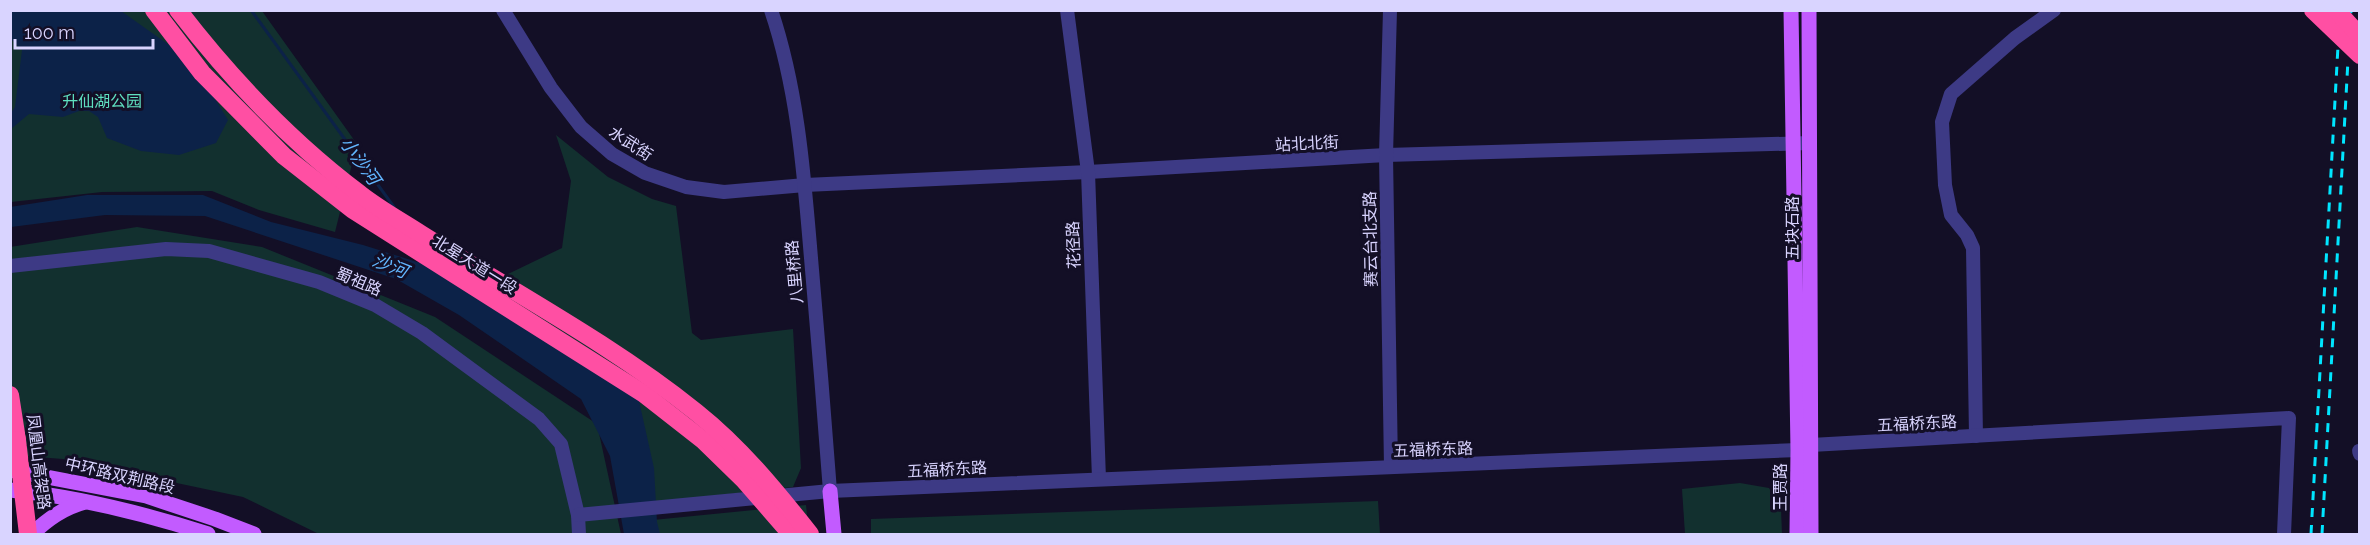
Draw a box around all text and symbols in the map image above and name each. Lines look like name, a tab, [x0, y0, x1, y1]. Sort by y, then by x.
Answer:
scale bar	[15, 12, 153, 50]
text: 100 m	[24, 22, 75, 43]
park label: 升仙湖公园	[62, 92, 142, 111]
street label: 水武街	[605, 122, 656, 164]
street label: 站北北街	[1275, 132, 1339, 155]
water label: 小沙河	[336, 133, 387, 191]
street label: 赛云台北支路	[1360, 191, 1381, 287]
street label: 五块石路	[1783, 196, 1802, 260]
street label: 花径路	[1063, 221, 1084, 269]
street label: 北星大道一段	[429, 231, 520, 298]
street label: 八里桥路	[782, 239, 807, 305]
water label: 沙河	[370, 249, 414, 283]
street label: 蜀祖路	[333, 263, 385, 300]
street label: 五福桥东路	[1877, 412, 1957, 435]
street label: 凤凰山高架路	[23, 413, 54, 511]
street label: 五福桥东路	[1393, 439, 1473, 460]
street label: 中环路双荆路段	[63, 454, 177, 497]
street label: 五福桥东路	[907, 458, 987, 481]
street label: 王贾路	[1771, 463, 1790, 511]

